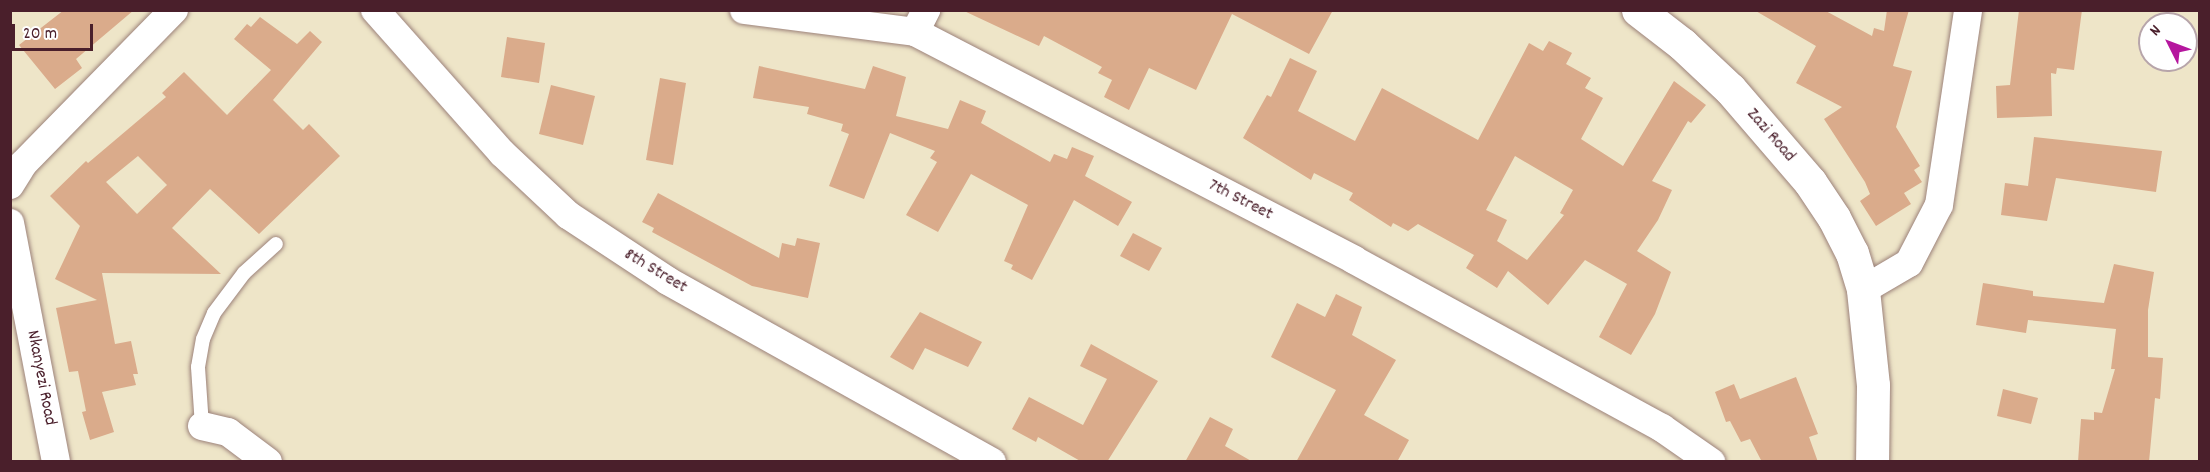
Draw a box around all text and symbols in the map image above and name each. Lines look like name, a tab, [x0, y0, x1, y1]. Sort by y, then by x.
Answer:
scale bar	[15, 12, 96, 50]
north arrow	[2138, 12, 2198, 72]
text: N	[2145, 20, 2167, 42]
text: 20 m	[23, 22, 57, 47]
street label: Zazi Road	[1741, 105, 1799, 167]
street label: 7th Street	[1204, 176, 1276, 226]
street label: 8th Street	[619, 245, 691, 299]
street label: Nkanyezi Road	[20, 329, 60, 427]

